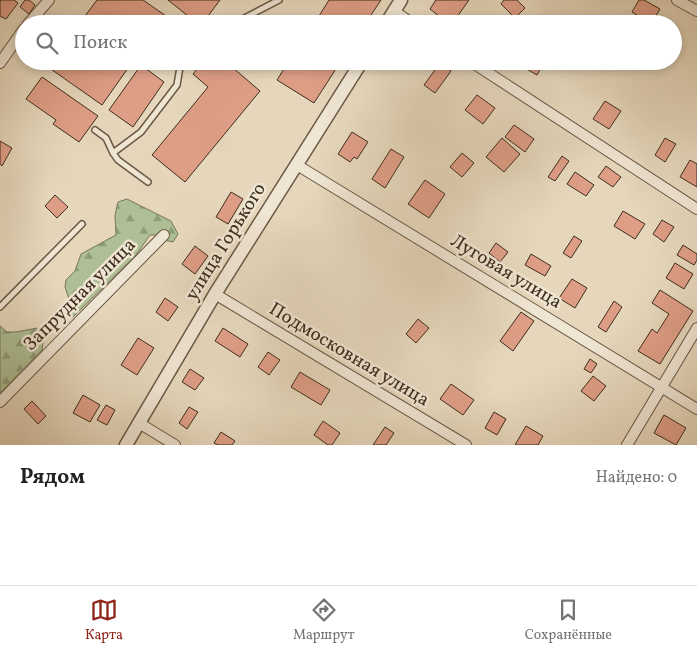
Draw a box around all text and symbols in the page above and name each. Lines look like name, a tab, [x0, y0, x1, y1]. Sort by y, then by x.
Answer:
search box	[15, 15, 682, 70]
icon: search	[33, 29, 61, 57]
text: Поиск	[73, 30, 127, 56]
street label: улица Горького	[179, 178, 273, 306]
street label: Луговая улица	[445, 228, 567, 316]
street label: Запрудная улица	[18, 233, 142, 357]
street label: Подмосковная улица	[264, 297, 434, 413]
text: Рядом	[20, 463, 85, 492]
text: Найдено: 0	[596, 467, 677, 489]
tab: Карта	[85, 596, 123, 645]
tab: Маршрут	[293, 596, 355, 645]
tab: Сохранённые	[525, 596, 612, 645]

